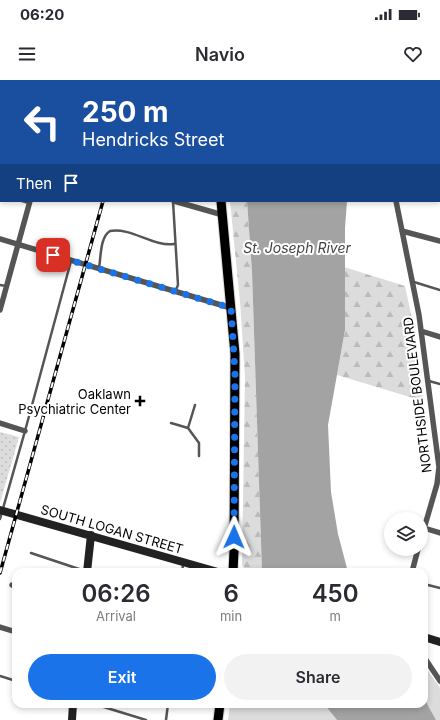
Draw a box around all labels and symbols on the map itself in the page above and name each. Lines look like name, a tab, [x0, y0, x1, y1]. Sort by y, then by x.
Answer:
pin	[36, 238, 70, 272]
water label: St. Joseph River	[243, 239, 351, 256]
street label: NORTHSIDE BOULEVARD	[399, 316, 435, 474]
place label: Oaklawn Psychiatric Center	[18, 386, 131, 417]
marker: Oaklawn Psychiatric Center	[134, 395, 146, 407]
street label: SOUTH LOGAN STREET	[39, 501, 185, 557]
position arrow	[213, 516, 255, 558]

